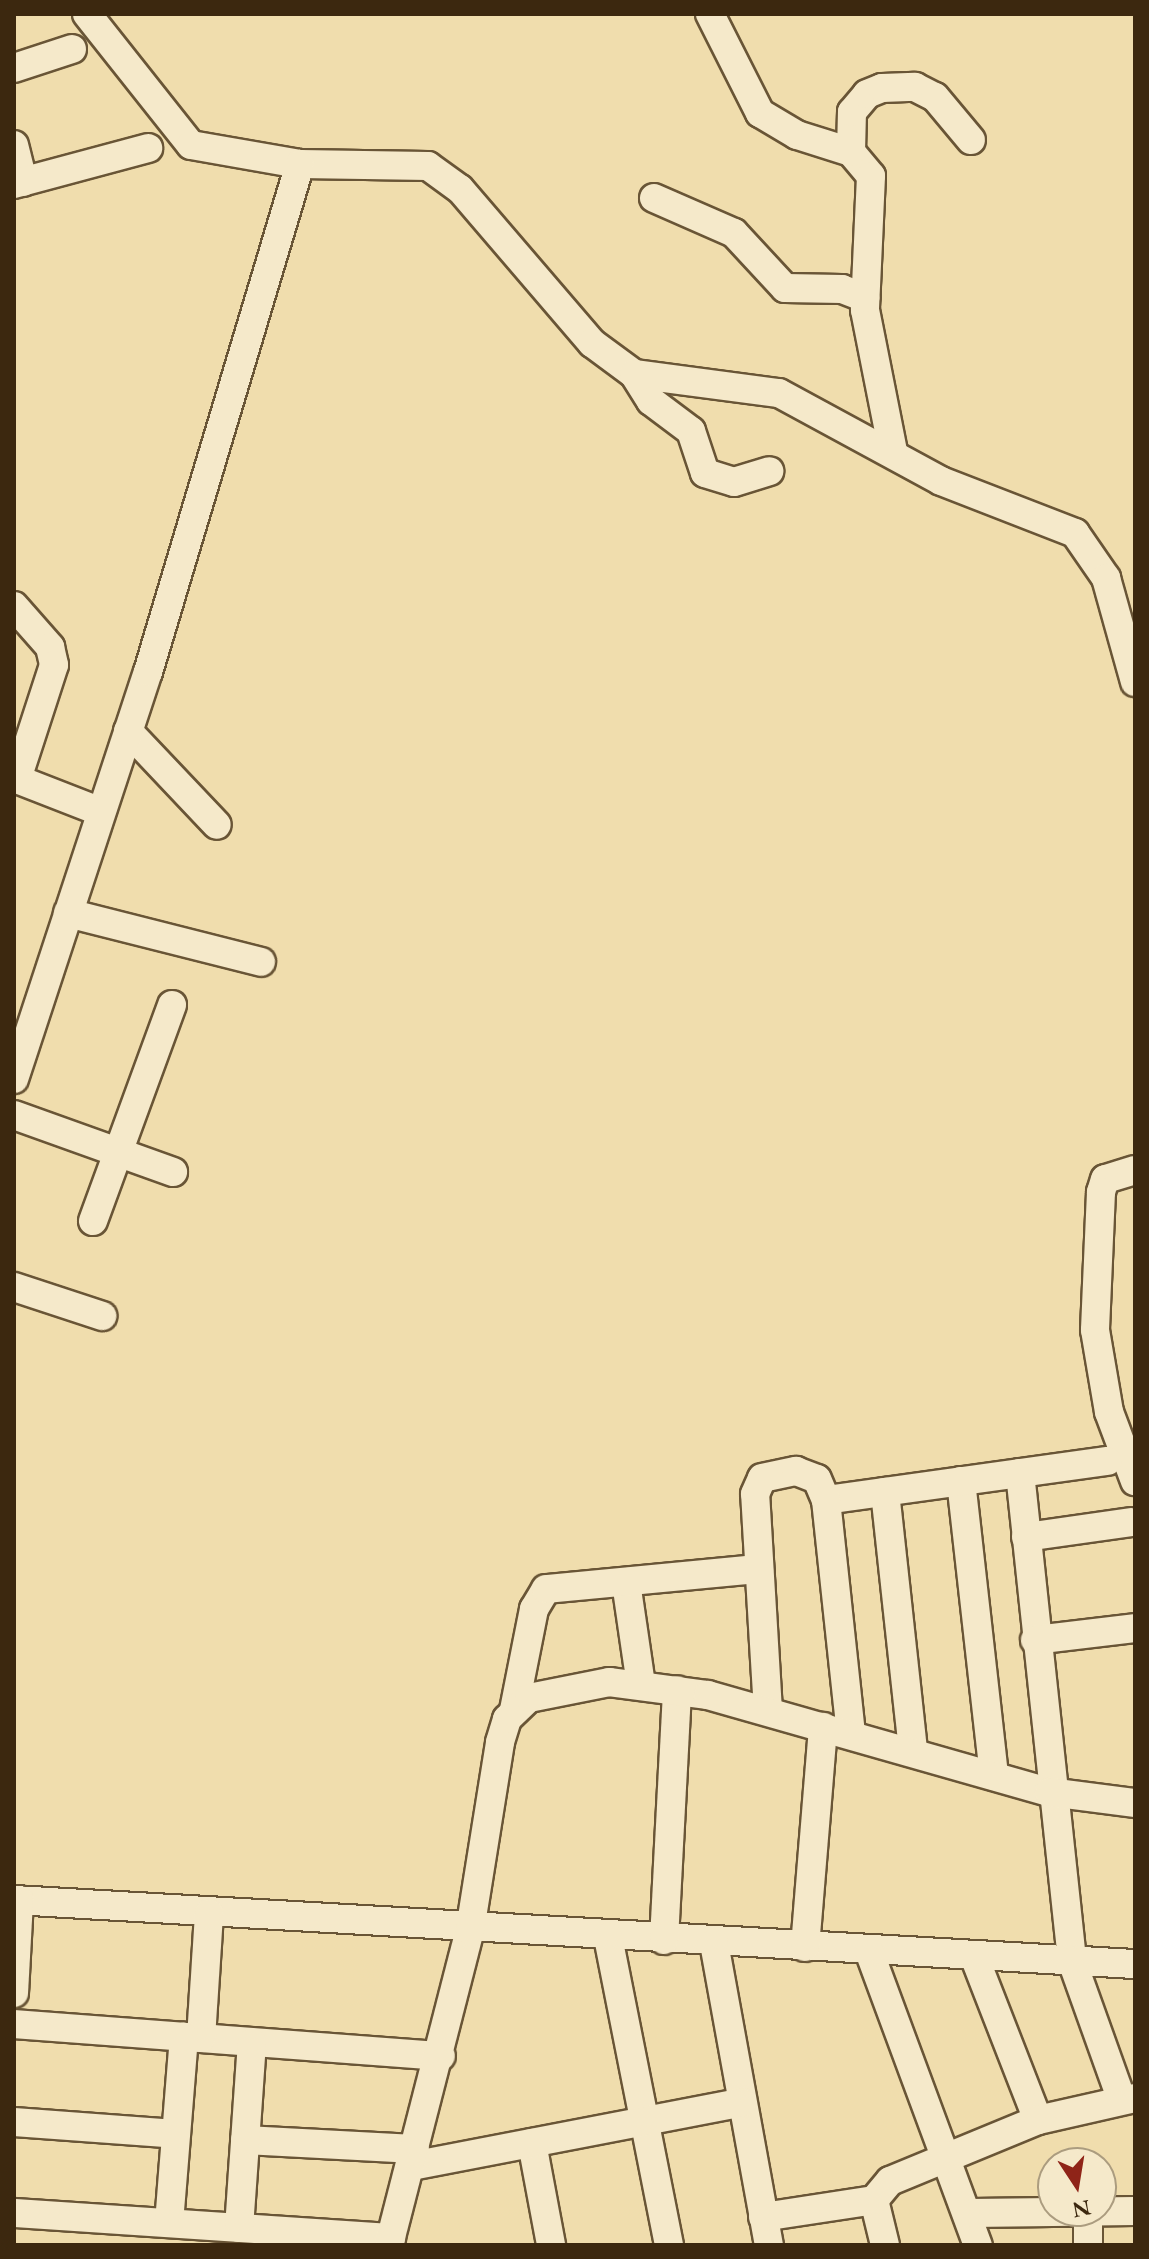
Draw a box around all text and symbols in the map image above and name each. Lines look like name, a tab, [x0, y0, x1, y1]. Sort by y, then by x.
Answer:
north arrow	[1037, 2147, 1117, 2227]
text: N	[1070, 2193, 1093, 2225]

